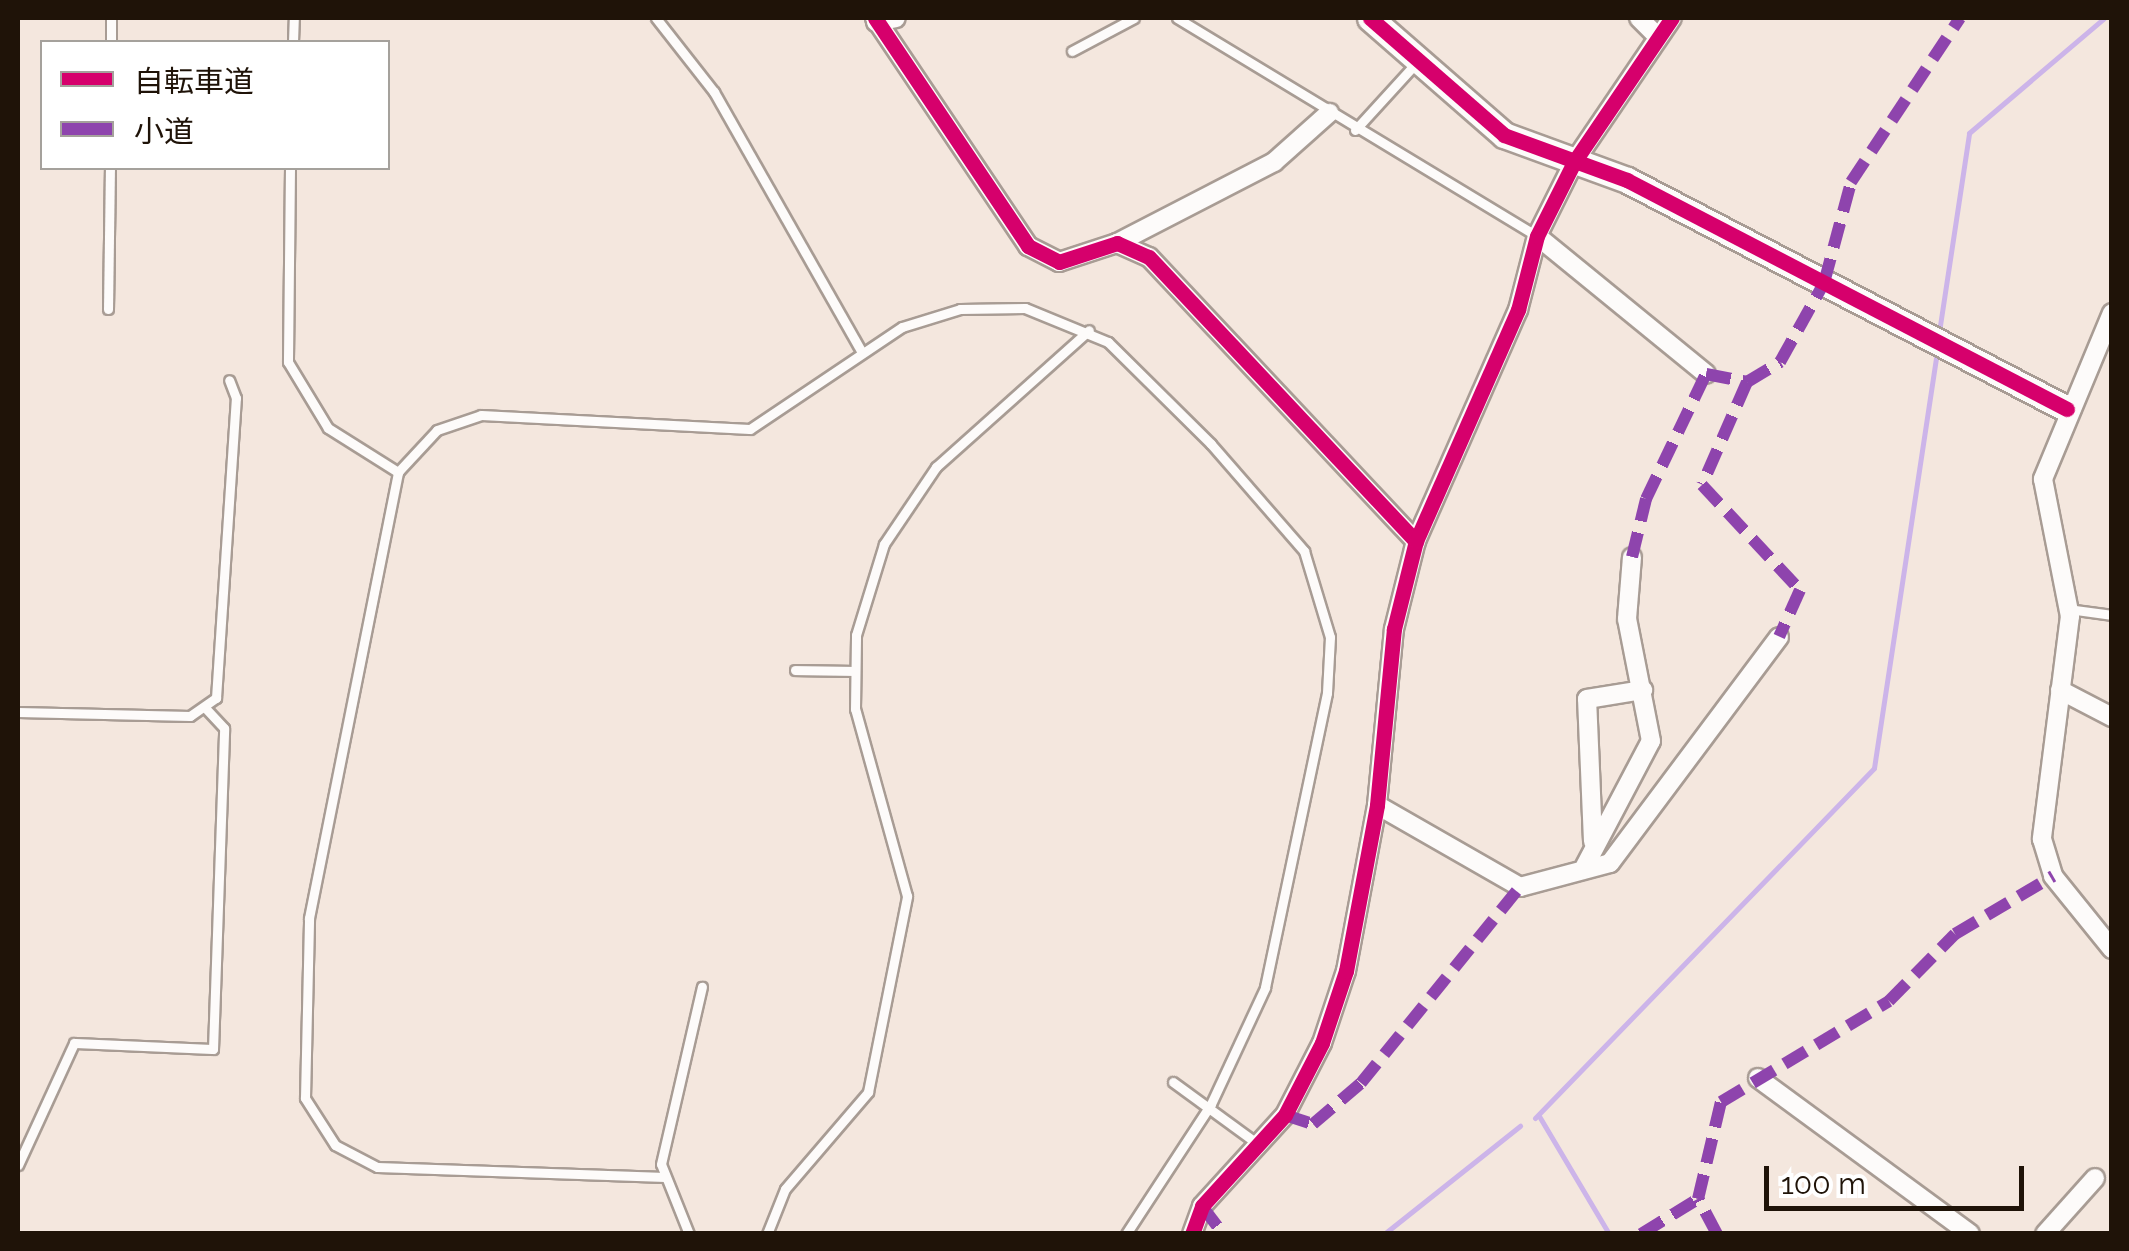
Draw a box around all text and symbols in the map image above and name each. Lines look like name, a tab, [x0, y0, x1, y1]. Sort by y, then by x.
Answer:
legend	[40, 40, 390, 170]
text: 自転車道	[134, 64, 254, 99]
text: 小道	[134, 114, 194, 149]
scale bar	[1769, 1146, 2029, 1208]
text: 100 m	[1781, 1166, 1866, 1201]

